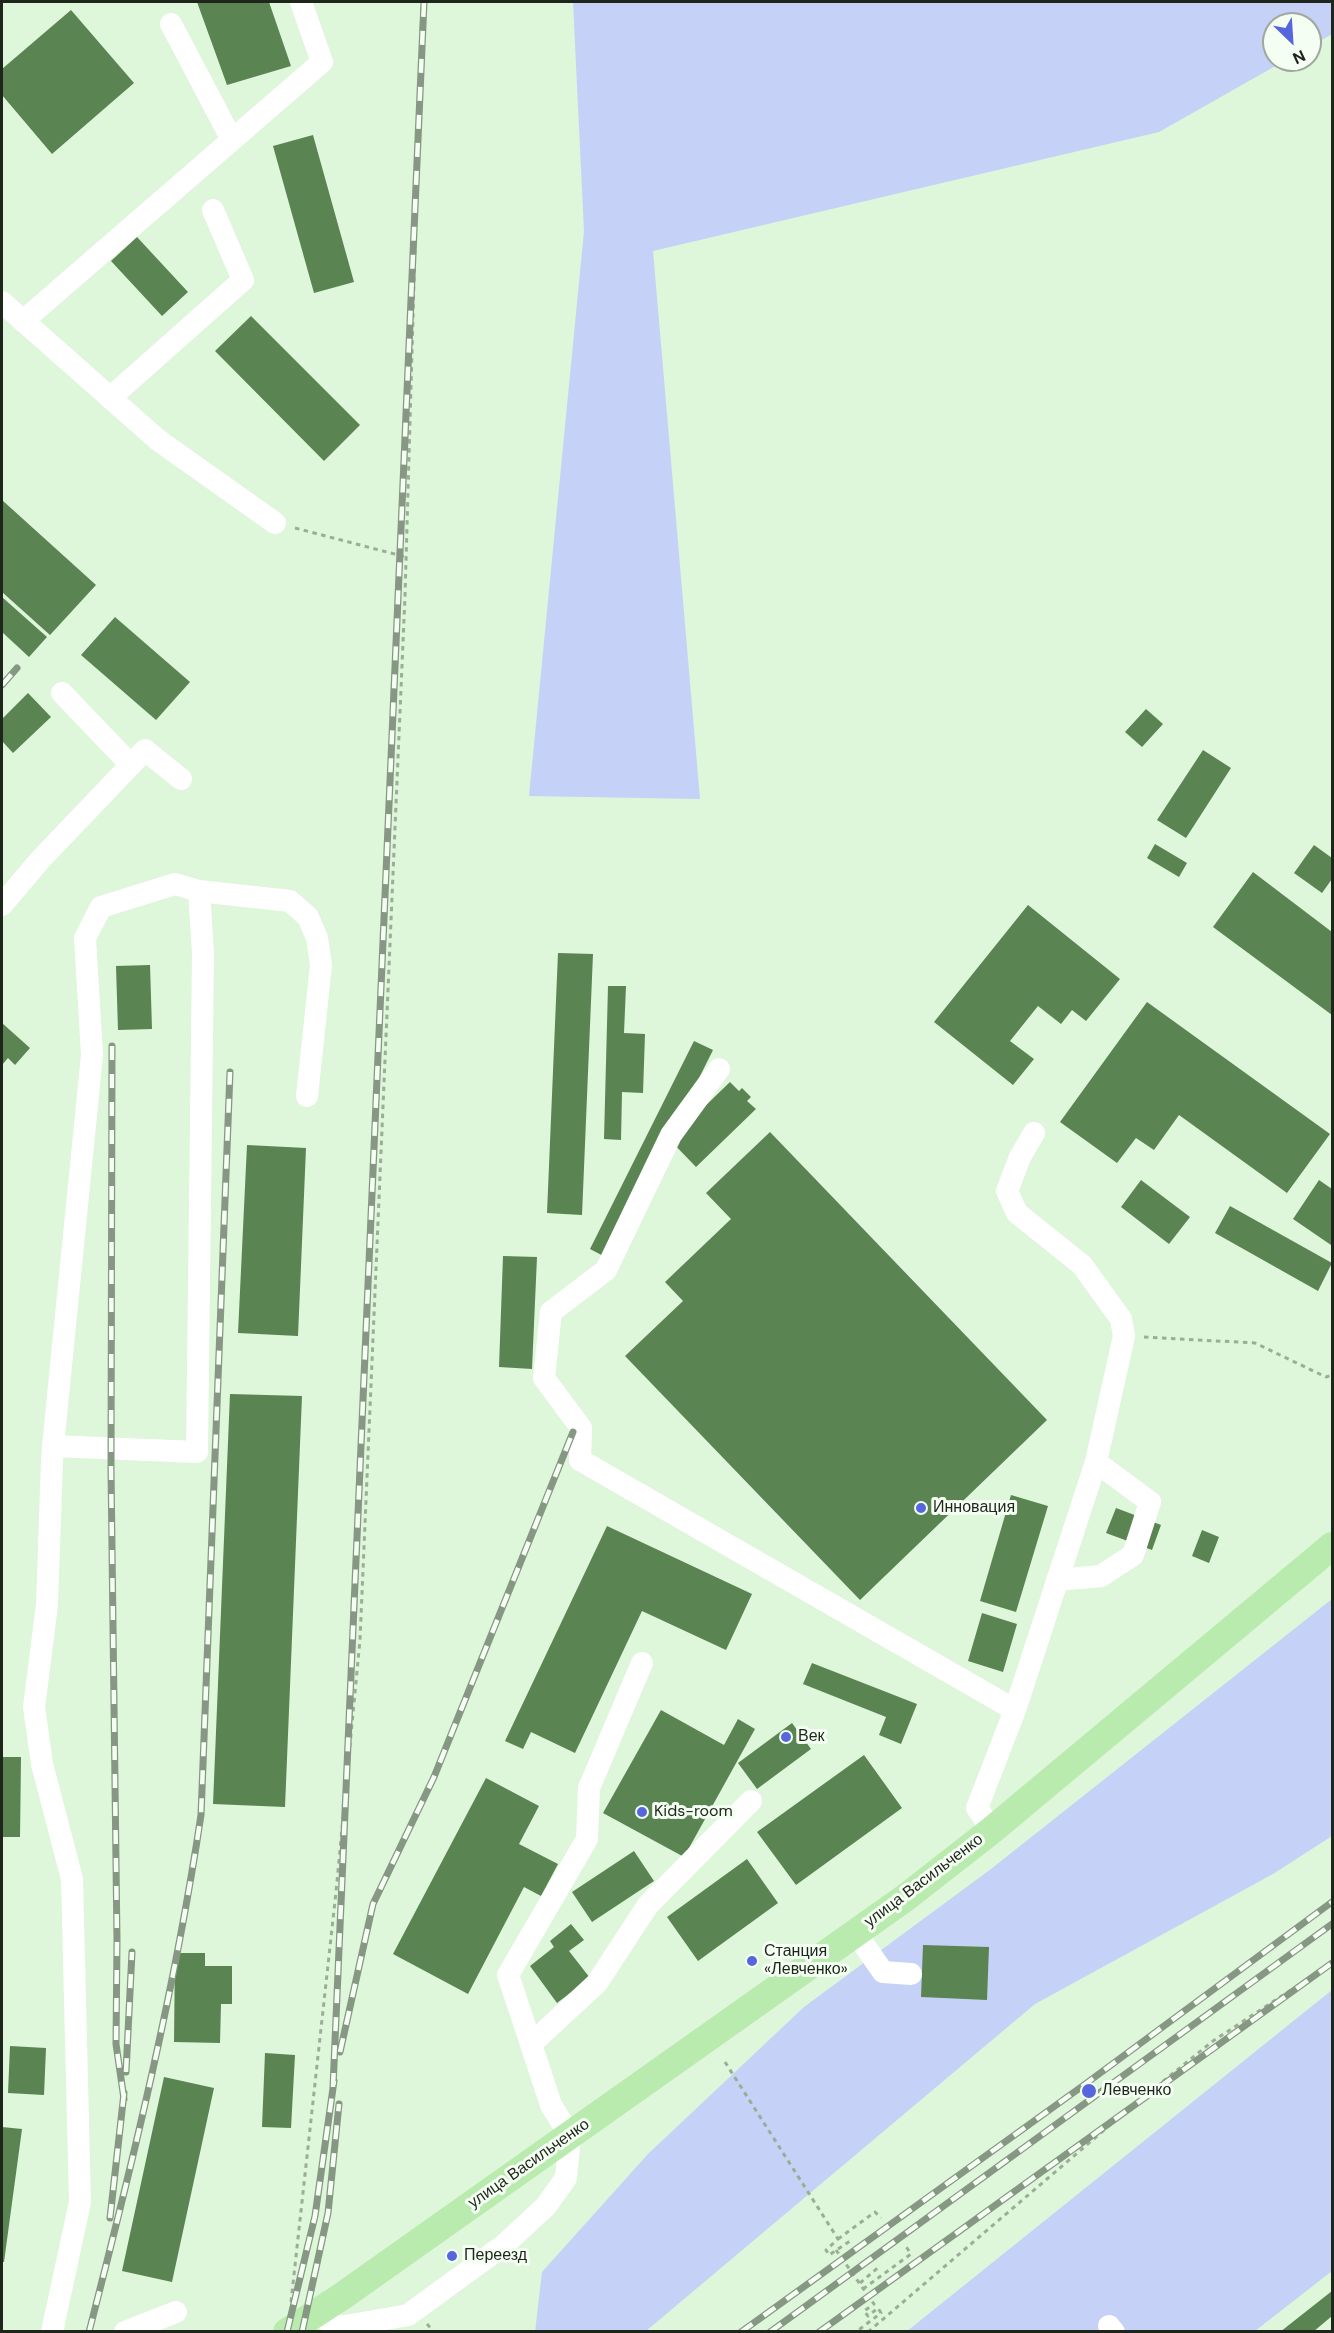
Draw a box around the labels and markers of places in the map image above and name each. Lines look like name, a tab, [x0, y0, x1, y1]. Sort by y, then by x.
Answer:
place label: Инновация	[933, 1498, 1015, 1518]
marker: Инновация	[914, 1501, 928, 1515]
place label: Век	[798, 1727, 825, 1747]
marker: Век	[779, 1730, 793, 1744]
place label: Kids-room	[654, 1802, 733, 1822]
marker: Kids-room	[635, 1805, 649, 1819]
place label: Станция «Левченко»	[764, 1942, 848, 1980]
marker: Станция «Левченко»	[745, 1954, 759, 1968]
place label: Левченко	[1102, 2081, 1171, 2101]
marker: Левченко	[1080, 2082, 1098, 2100]
place label: Переезд	[464, 2246, 527, 2266]
marker: Переезд	[445, 2249, 459, 2263]

